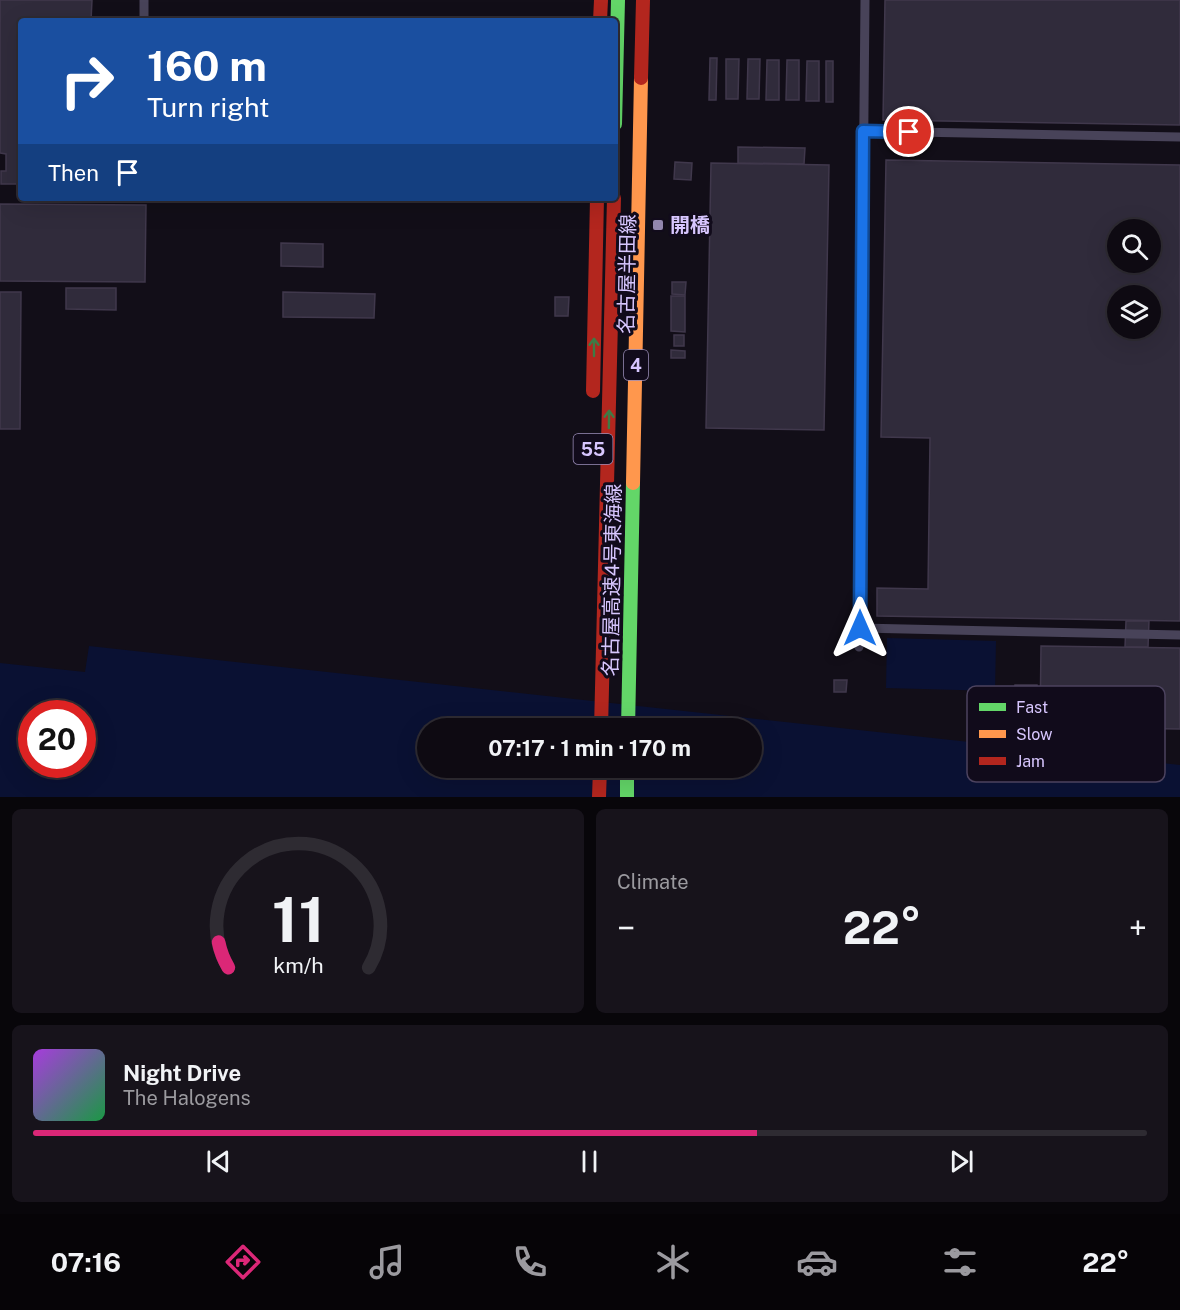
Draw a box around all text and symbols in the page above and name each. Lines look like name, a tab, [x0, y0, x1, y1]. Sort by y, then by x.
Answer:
text: 160 m	[147, 41, 267, 90]
icon: right	[48, 42, 126, 120]
text: Turn right	[147, 91, 270, 123]
pin	[883, 106, 934, 157]
icon: arrive	[892, 115, 925, 148]
icon: arrive	[111, 156, 144, 189]
text: Then	[48, 160, 99, 186]
place label: 開橋	[670, 213, 710, 237]
street label: 名古屋半田線	[614, 214, 640, 334]
marker: 開橋	[651, 218, 665, 232]
map controls	[1107, 219, 1161, 339]
button: search	[1107, 219, 1161, 273]
button: layers	[1107, 285, 1161, 339]
one-way arrow	[588, 337, 600, 357]
road number: 4	[624, 350, 648, 380]
one-way arrow	[603, 409, 615, 429]
road number: 55	[574, 434, 612, 464]
street label: 名古屋高速4号東海線	[598, 484, 626, 676]
position arrow	[828, 596, 892, 660]
legend	[967, 686, 1165, 782]
text: Fast	[1016, 698, 1048, 717]
speed limit sign: 20	[18, 700, 96, 778]
text: Slow	[1016, 725, 1053, 744]
text: 07:17 · 1 min · 170 m	[488, 735, 691, 761]
text: Jam	[1016, 752, 1045, 771]
text: Climate	[617, 870, 689, 894]
text: 11	[271, 883, 325, 956]
text: 22°	[843, 901, 921, 954]
text: −	[617, 909, 635, 947]
text: +	[1129, 909, 1147, 947]
text: km/h	[273, 953, 323, 978]
text: Night Drive	[123, 1060, 241, 1086]
text: The Halogens	[123, 1086, 251, 1110]
icon: previous	[202, 1145, 235, 1178]
icon: pause	[573, 1145, 606, 1178]
icon: next	[945, 1145, 978, 1178]
icon: directions	[222, 1241, 264, 1283]
icon: music	[366, 1241, 408, 1283]
icon: phone	[509, 1241, 551, 1283]
icon: climate	[652, 1241, 694, 1283]
icon: car	[796, 1241, 838, 1283]
icon: filters	[939, 1241, 981, 1283]
text: 07:16	[51, 1246, 121, 1278]
text: 22°	[1082, 1246, 1129, 1278]

